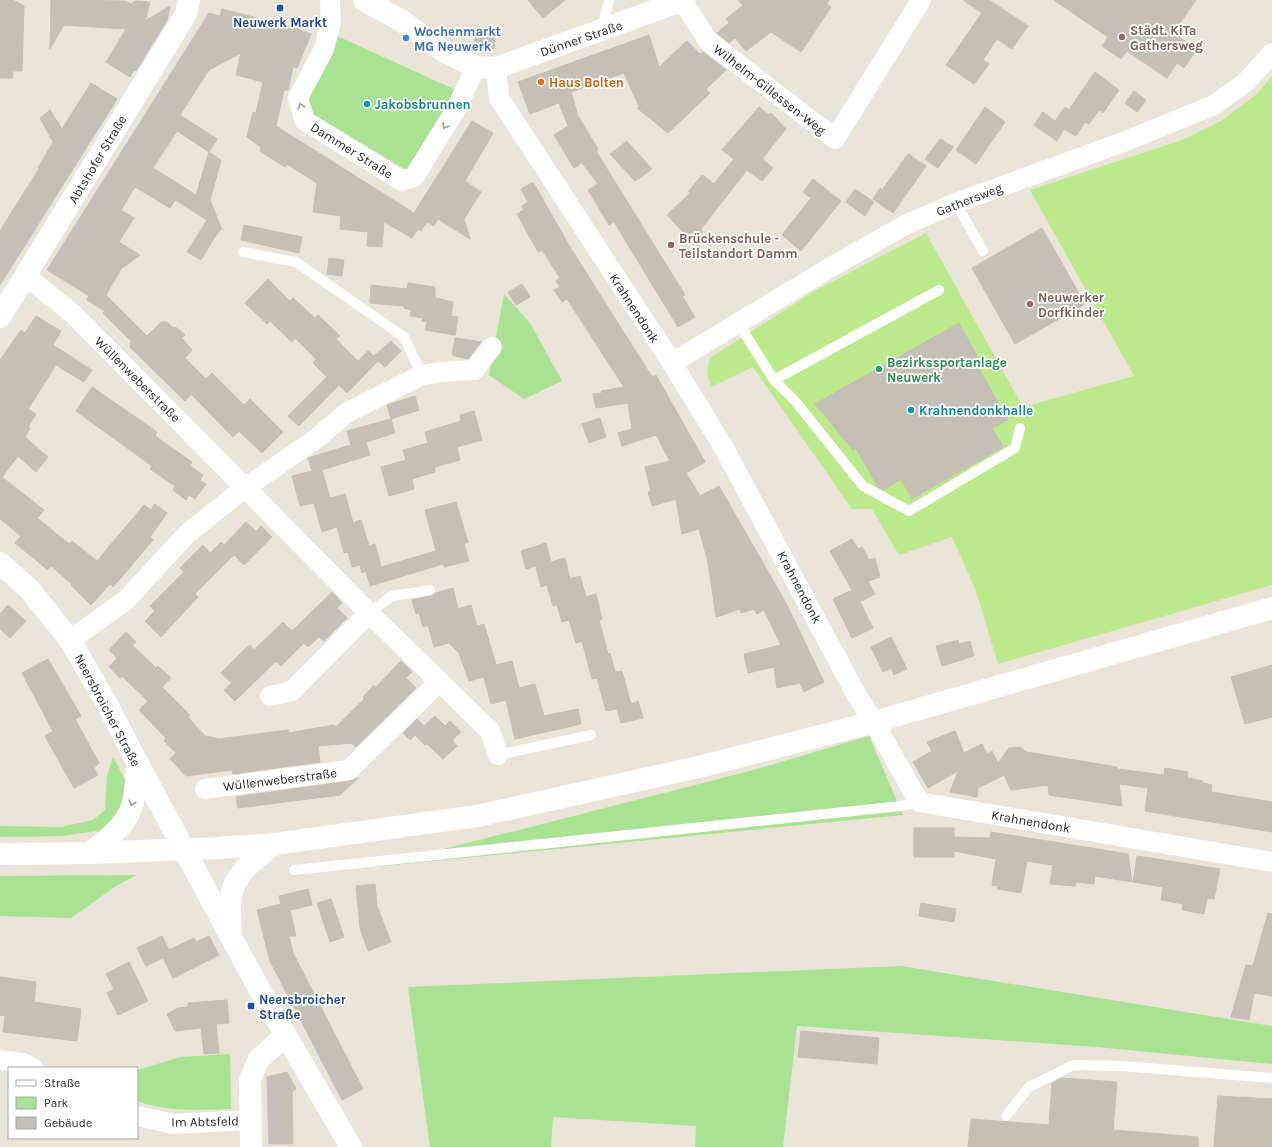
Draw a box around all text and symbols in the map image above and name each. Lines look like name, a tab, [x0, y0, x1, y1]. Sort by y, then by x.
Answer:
marker: Neuwerk Markt	[275, 3, 285, 13]
place label: Neuwerk Markt	[233, 15, 327, 30]
street label: Dünner Straße	[538, 17, 625, 60]
place label: Städt. KiTa Gathersweg	[1130, 23, 1203, 53]
place label: Wochenmarkt MG Neuwerk	[414, 24, 501, 54]
marker: Städt. KiTa Gathersweg	[1117, 32, 1127, 42]
marker: Wochenmarkt MG Neuwerk	[401, 33, 411, 43]
street label: Wilhelm-Gillessen-Weg	[711, 41, 829, 138]
place label: Haus Bolten	[549, 75, 624, 90]
marker: Haus Bolten	[536, 77, 546, 87]
place label: Jakobsbrunnen	[375, 97, 471, 112]
marker: Jakobsbrunnen	[362, 99, 372, 109]
one-way arrow	[297, 103, 305, 110]
street label: Abtshofer Straße	[65, 112, 130, 206]
street label: Dammer Straße	[308, 119, 396, 182]
one-way arrow	[442, 122, 449, 129]
street label: Gathersweg	[934, 180, 1005, 219]
place label: Brückenschule - Teilstandort Damm	[679, 231, 798, 261]
marker: Brückenschule - Teilstandort Damm	[666, 240, 676, 250]
street label: Krahnendonk	[607, 271, 663, 346]
place label: Neuwerker Dorfkinder	[1038, 290, 1105, 320]
marker: Neuwerker Dorfkinder	[1025, 299, 1035, 309]
street label: Wüllenweberstraße	[92, 334, 184, 425]
place label: Bezirkssportanlage Neuwerk	[887, 355, 1007, 385]
marker: Bezirkssportanlage Neuwerk	[874, 364, 884, 374]
place label: Krahnendonkhalle	[919, 403, 1033, 418]
marker: Krahnendonkhalle	[906, 405, 916, 415]
street label: Krahnendonk	[774, 548, 825, 626]
street label: Neersbroicher Straße	[71, 651, 144, 769]
street label: Wüllenweberstraße	[222, 765, 338, 794]
one-way arrow	[128, 799, 137, 806]
street label: Krahnendonk	[990, 807, 1072, 836]
place label: Neersbroicher Straße	[259, 992, 347, 1022]
marker: Neersbroicher Straße	[246, 1001, 256, 1011]
legend	[8, 1067, 138, 1139]
text: Straße	[44, 1076, 80, 1090]
text: Park	[44, 1096, 69, 1110]
street label: Im Abtsfeld	[171, 1113, 239, 1130]
text: Gebäude	[44, 1116, 92, 1130]

